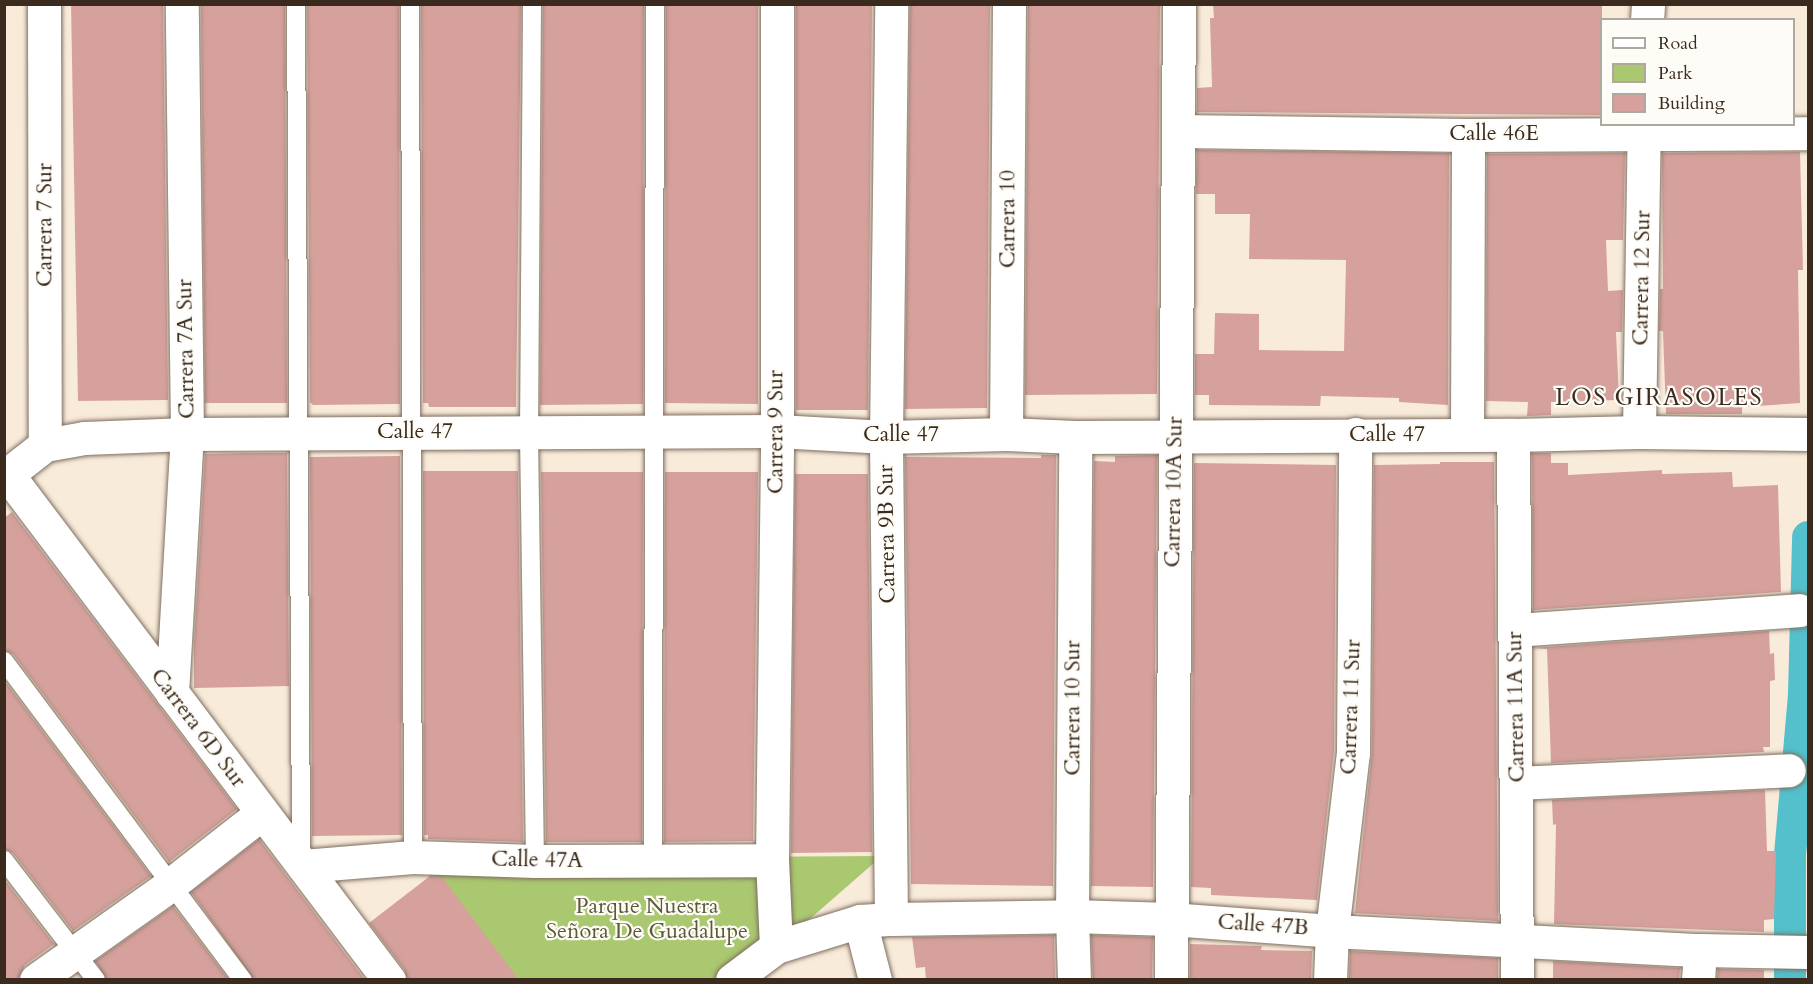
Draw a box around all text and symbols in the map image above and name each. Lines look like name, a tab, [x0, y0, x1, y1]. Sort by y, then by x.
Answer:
legend	[1600, 18, 1795, 126]
text: Road	[1658, 31, 1698, 56]
text: Park	[1658, 61, 1693, 86]
text: Building	[1658, 91, 1725, 116]
street label: Calle 46E	[1449, 121, 1539, 147]
street label: Carrera 7 Sur	[32, 163, 58, 287]
street label: Carrera 10	[995, 170, 1021, 268]
street label: Carrera 12 Sur	[1628, 210, 1656, 346]
street label: Carrera 7A Sur	[172, 279, 200, 419]
street label: Carrera 9 Sur	[763, 370, 789, 494]
district label: LOS GIRASOLES	[1555, 384, 1763, 412]
street label: Carrera 10A Sur	[1159, 416, 1189, 568]
street label: Calle 47	[377, 419, 453, 445]
street label: Calle 47	[863, 422, 939, 448]
street label: Calle 47	[1349, 422, 1425, 448]
street label: Carrera 9B Sur	[873, 464, 901, 604]
street label: Carrera 11A Sur	[1501, 631, 1531, 783]
street label: Carrera 11 Sur	[1335, 639, 1367, 775]
street label: Carrera 10 Sur	[1060, 640, 1086, 776]
street label: Carrera 6D Sur	[145, 663, 251, 793]
street label: Calle 47A	[491, 846, 583, 874]
park label: Parque Nuestra Señora De Guadalupe	[546, 893, 748, 944]
street label: Calle 47B	[1217, 909, 1309, 941]

